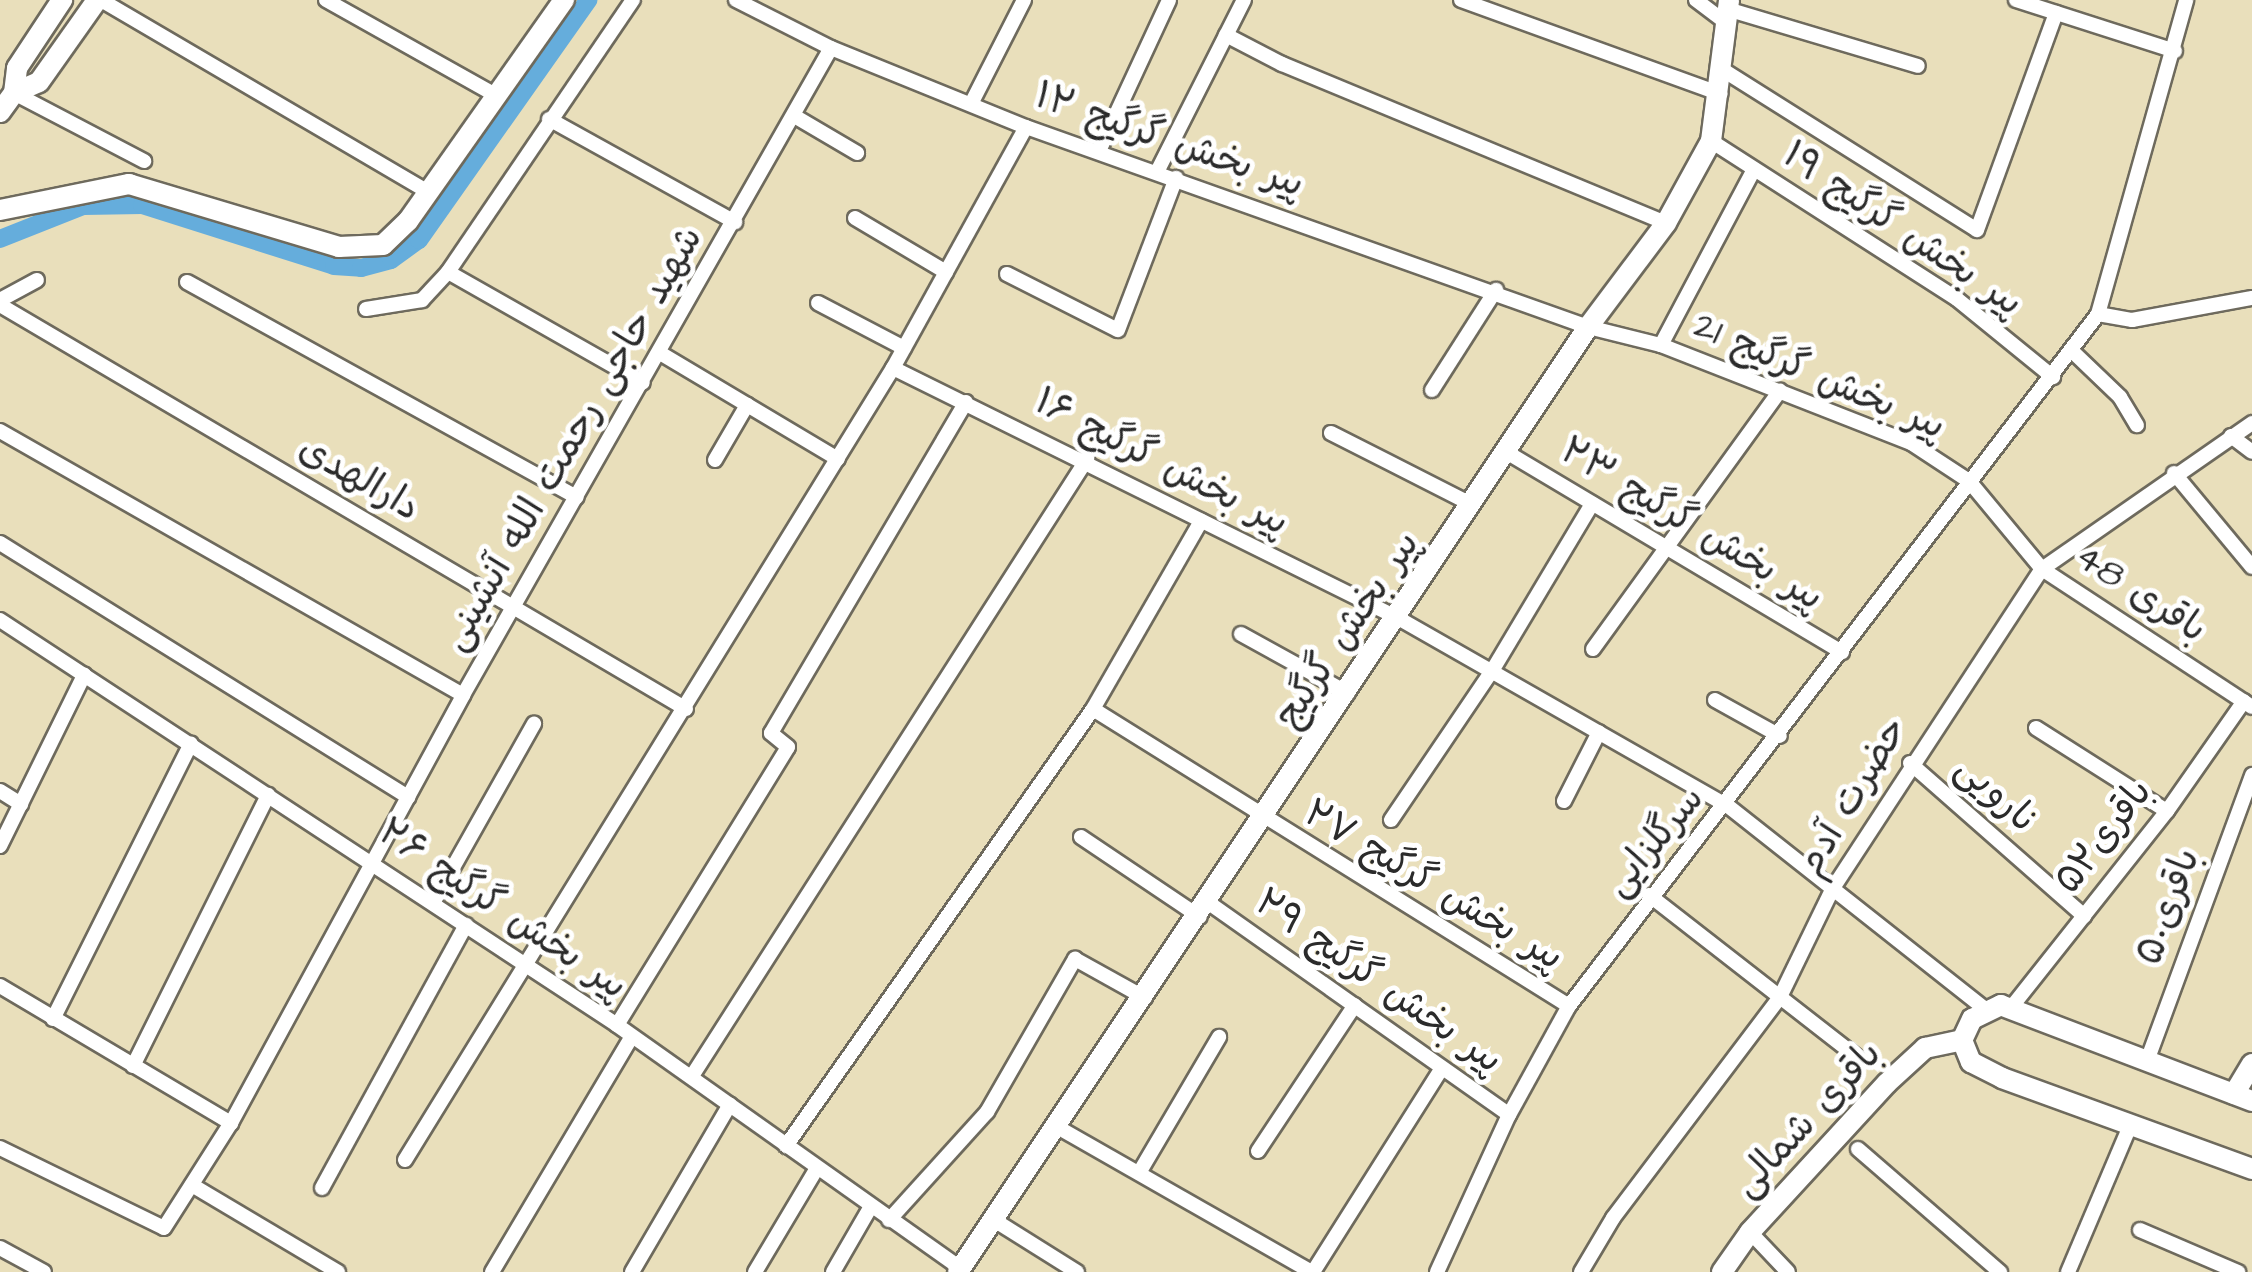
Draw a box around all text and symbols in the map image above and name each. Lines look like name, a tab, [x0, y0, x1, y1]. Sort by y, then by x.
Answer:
street label: پیر بخش گرگیج ۱۲	[1029, 74, 1309, 208]
street label: پیر بخش گرگیج ۱۹	[1773, 133, 2031, 327]
street label: شهید حاجی رحمت الله آنشینی	[433, 219, 713, 659]
street label: پیر بخش گرگیج 21	[1687, 304, 1951, 450]
street label: پیر بخش گرگیج ۱۶	[1026, 379, 1296, 547]
street label: دارالهدی	[290, 426, 428, 532]
street label: پیر بخش گرگیج ۲۳	[1551, 429, 1831, 621]
street label: پیر بخش گرگیج	[1266, 523, 1430, 737]
street label: باقری 48	[2066, 535, 2214, 653]
street label: حضرت آدم	[1788, 709, 1918, 885]
street label: نارویی	[1945, 746, 2047, 844]
street label: باقری۵۲	[2045, 771, 2163, 903]
street label: سرگلزایی	[1595, 777, 1715, 907]
street label: پیر بخش گرگیج ۲۷	[1295, 791, 1571, 981]
street label: پیر بخش گرگیج ۲۶	[369, 810, 635, 1010]
street label: باقری۵۰	[2127, 843, 2211, 971]
street label: پیر بخش گرگیج ۲۹	[1246, 880, 1510, 1084]
street label: باقری شمالی	[1724, 1032, 1892, 1208]

